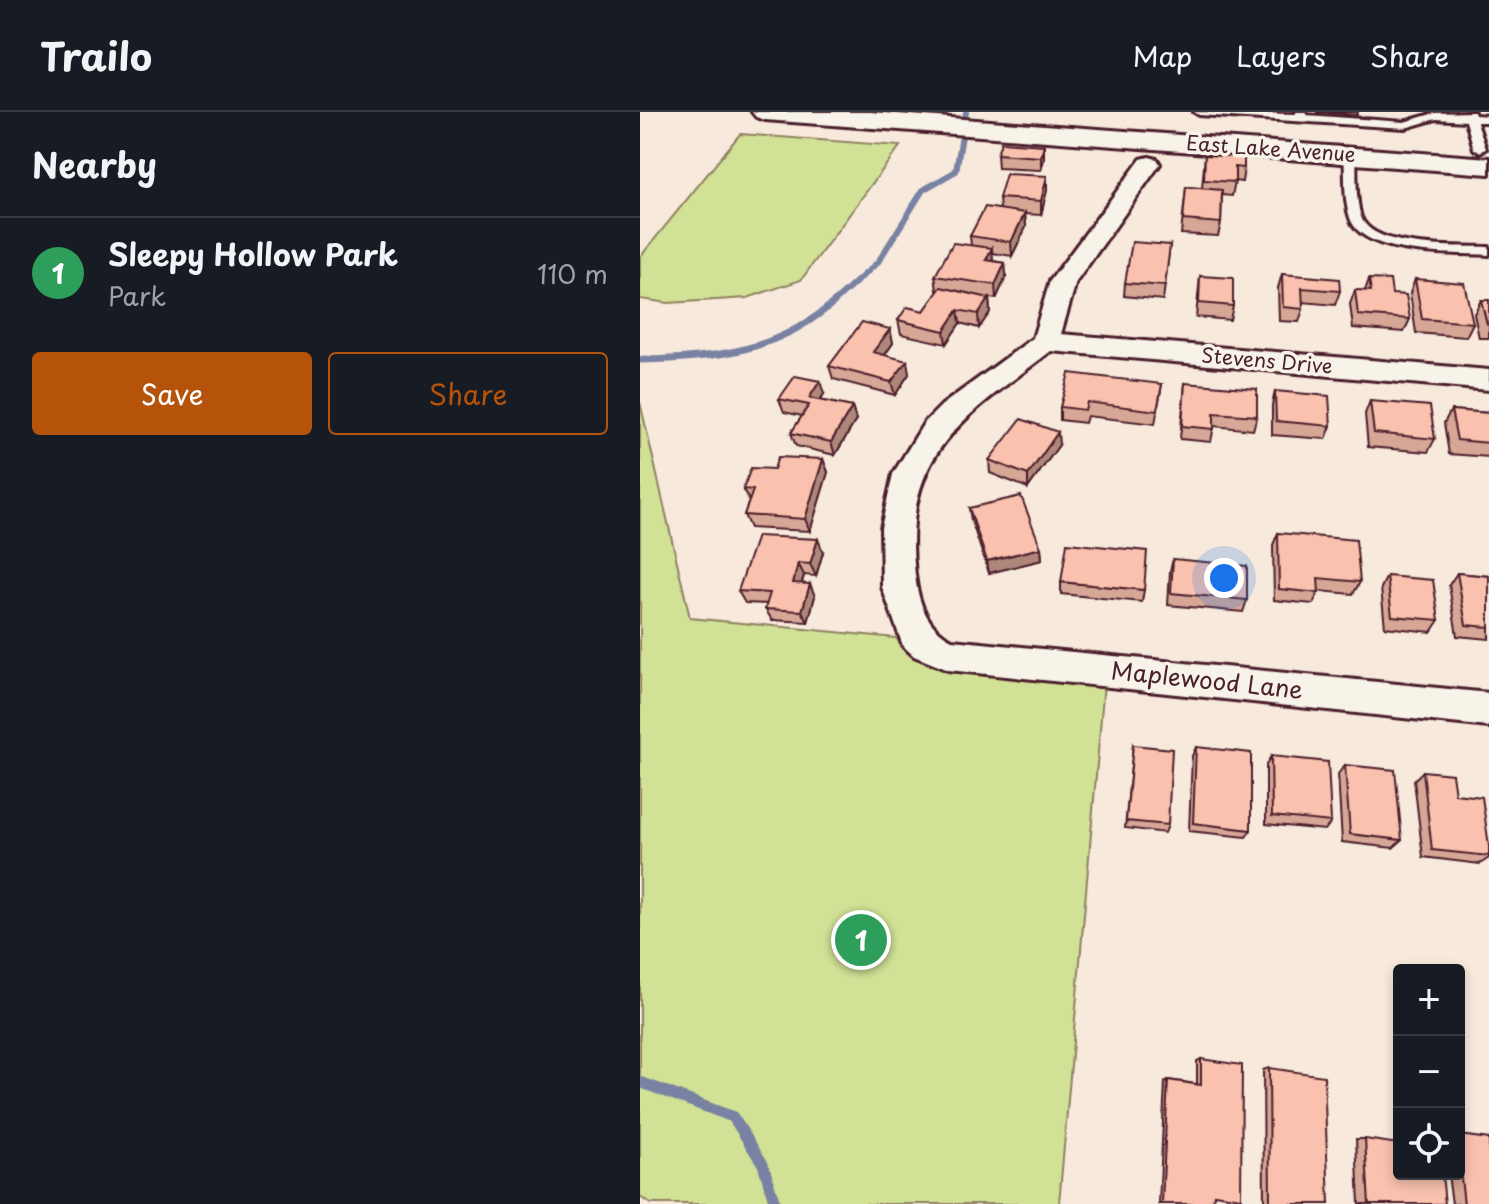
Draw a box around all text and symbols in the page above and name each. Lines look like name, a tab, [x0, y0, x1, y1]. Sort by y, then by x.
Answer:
text: Trailo	[40, 27, 152, 84]
text: Map	[1132, 34, 1192, 77]
text: Layers	[1236, 34, 1326, 77]
text: Share	[1370, 34, 1449, 77]
street label: East Lake Avenue	[1185, 127, 1357, 169]
text: Nearby	[32, 138, 157, 190]
text: Sleepy Hollow Park	[108, 231, 398, 276]
text: 1	[52, 254, 64, 293]
text: 110 m	[537, 254, 608, 293]
text: Park	[108, 276, 166, 315]
street label: Stevens Drive	[1200, 339, 1334, 381]
button: Save	[32, 352, 312, 435]
button: Share	[328, 352, 608, 435]
your location	[1204, 558, 1244, 598]
street label: Maplewood Lane	[1109, 651, 1305, 707]
pin: 1	[835, 910, 887, 970]
map controls	[1393, 964, 1465, 1180]
button: +	[1393, 964, 1465, 1036]
button: −	[1393, 1036, 1465, 1108]
button: locate	[1393, 1108, 1465, 1180]

